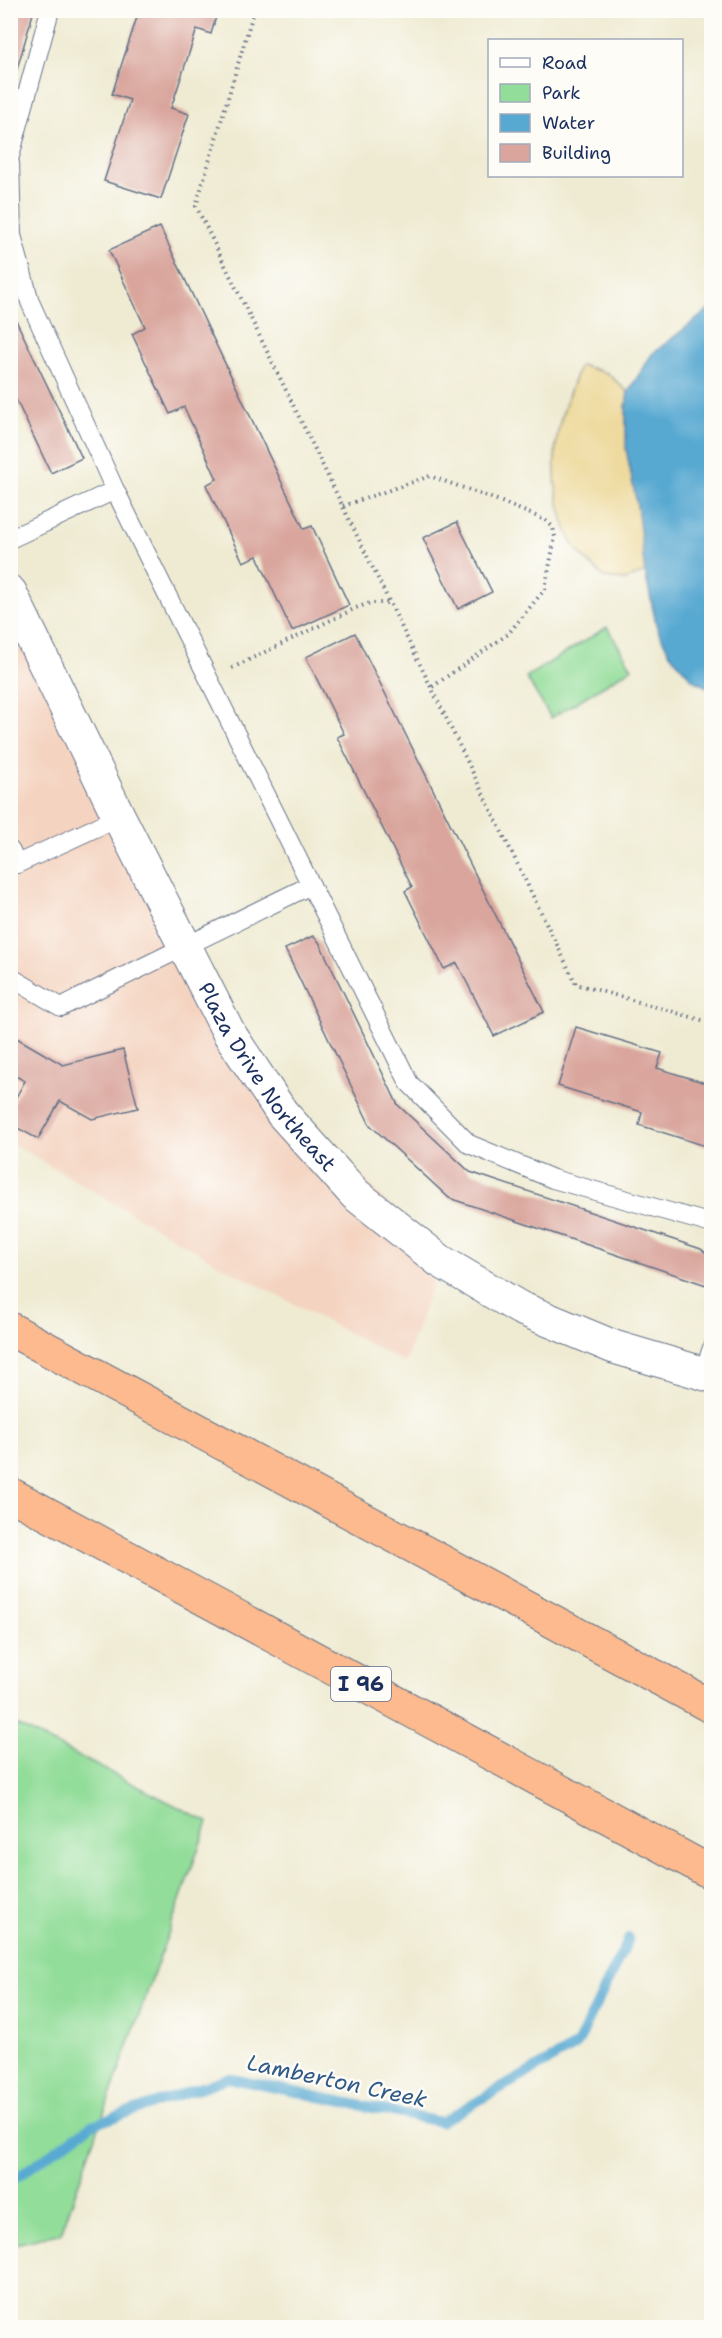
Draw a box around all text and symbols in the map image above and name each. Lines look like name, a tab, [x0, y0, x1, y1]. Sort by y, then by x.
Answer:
legend	[488, 39, 683, 177]
text: Road	[542, 51, 587, 75]
text: Park	[542, 81, 581, 105]
text: Water	[542, 111, 595, 135]
text: Building	[542, 141, 611, 165]
street label: Plaza Drive Northeast	[191, 977, 342, 1178]
road number: I 96	[331, 1667, 391, 1701]
water label: Lamberton Creek	[244, 2048, 430, 2114]

